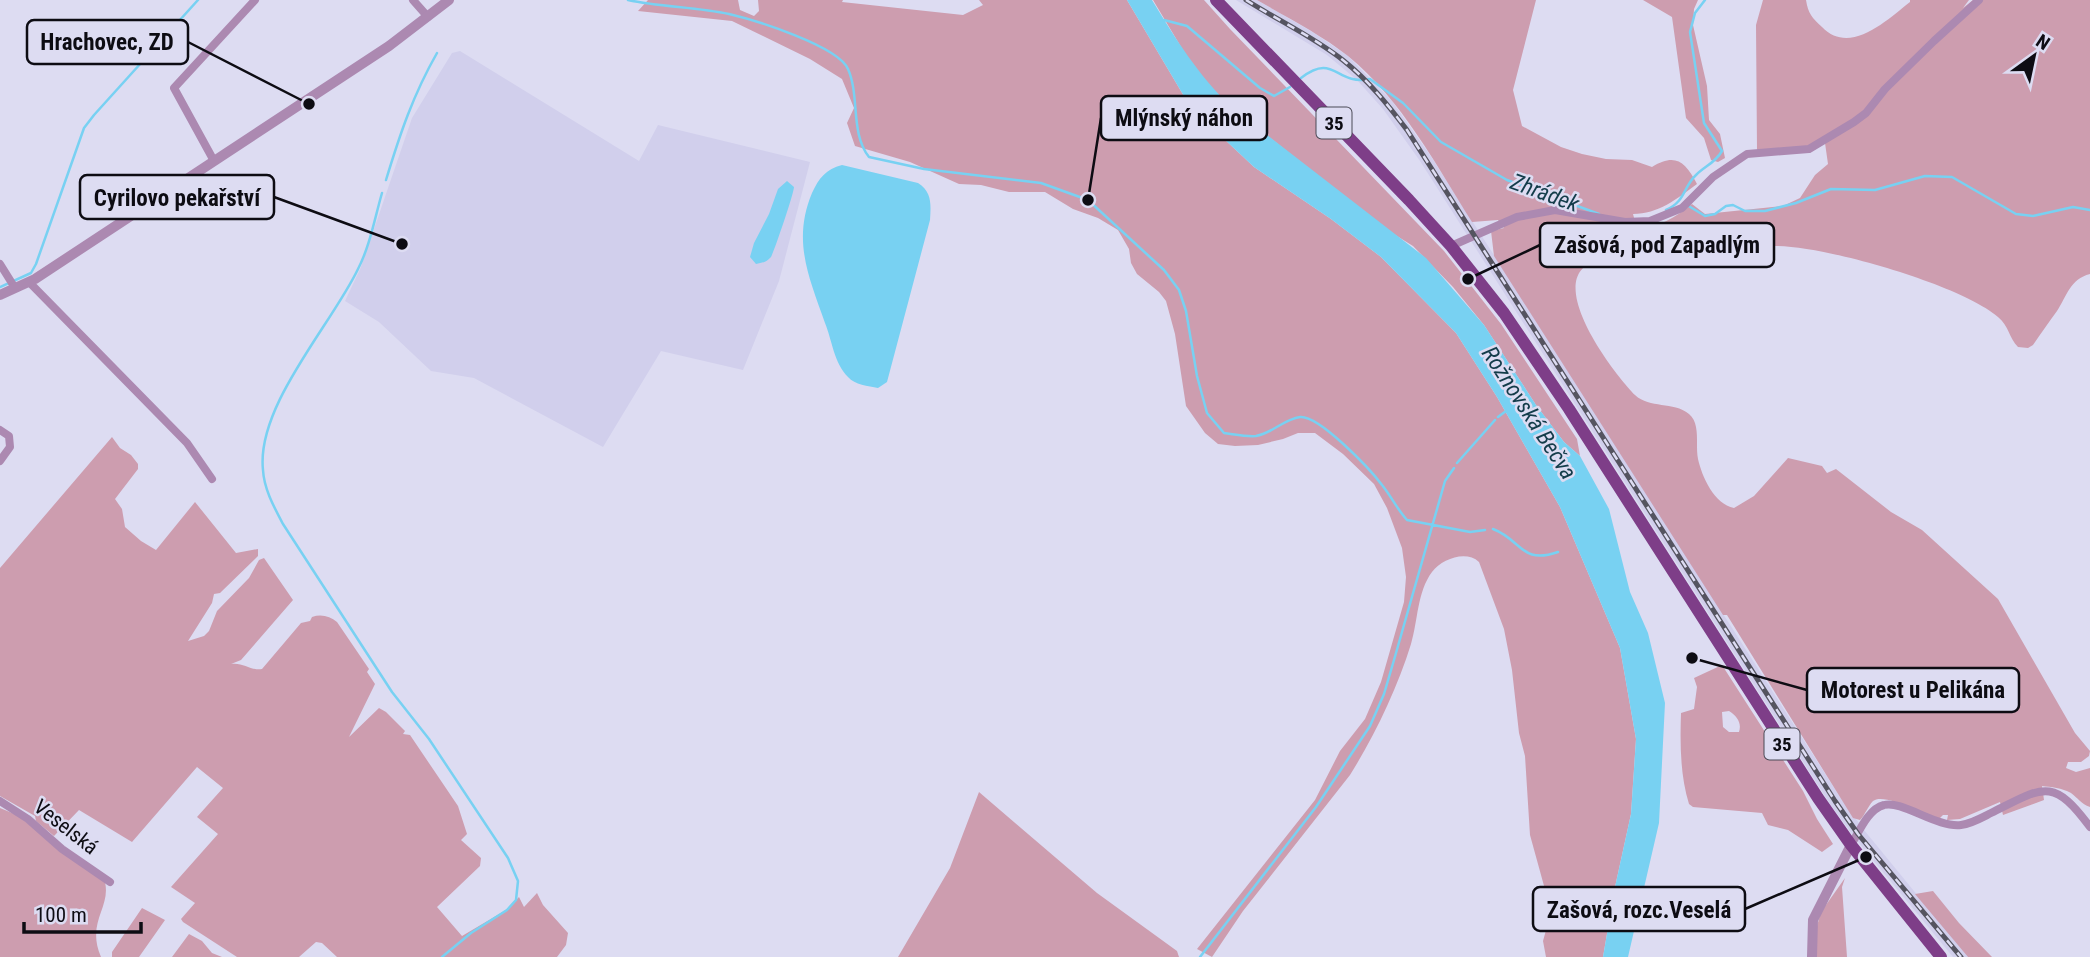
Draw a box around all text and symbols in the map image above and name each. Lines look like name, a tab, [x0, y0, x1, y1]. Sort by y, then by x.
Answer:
callout: Hrachovec, ZD	[27, 20, 188, 64]
north arrow	[1999, 21, 2069, 91]
text: Hrachovec, ZD	[40, 29, 174, 56]
text: N	[2032, 29, 2054, 55]
callout: Mlýnský náhon	[1101, 96, 1267, 140]
text: Mlýnský náhon	[1115, 105, 1253, 132]
road number: 35	[1316, 108, 1352, 139]
water label: Zhrádek	[1506, 168, 1584, 218]
callout: Cyrilovo pekařství	[80, 175, 274, 219]
text: Cyrilovo pekařství	[94, 185, 262, 212]
callout: Zašová, pod Zapadlým	[1540, 223, 1774, 267]
text: Zašová, pod Zapadlým	[1554, 232, 1760, 259]
water label: Rožnovská Bečva	[1476, 341, 1582, 485]
callout: Motorest u Pelikána	[1807, 668, 2019, 712]
text: Motorest u Pelikána	[1821, 677, 2005, 704]
road number: 35	[1764, 729, 1800, 760]
street label: Veselská	[29, 795, 103, 859]
callout: Zašová, rozc.Veselá	[1533, 887, 1745, 931]
scale bar	[24, 890, 142, 934]
text: Zašová, rozc.Veselá	[1547, 897, 1731, 924]
text: 100 m	[35, 903, 87, 927]

